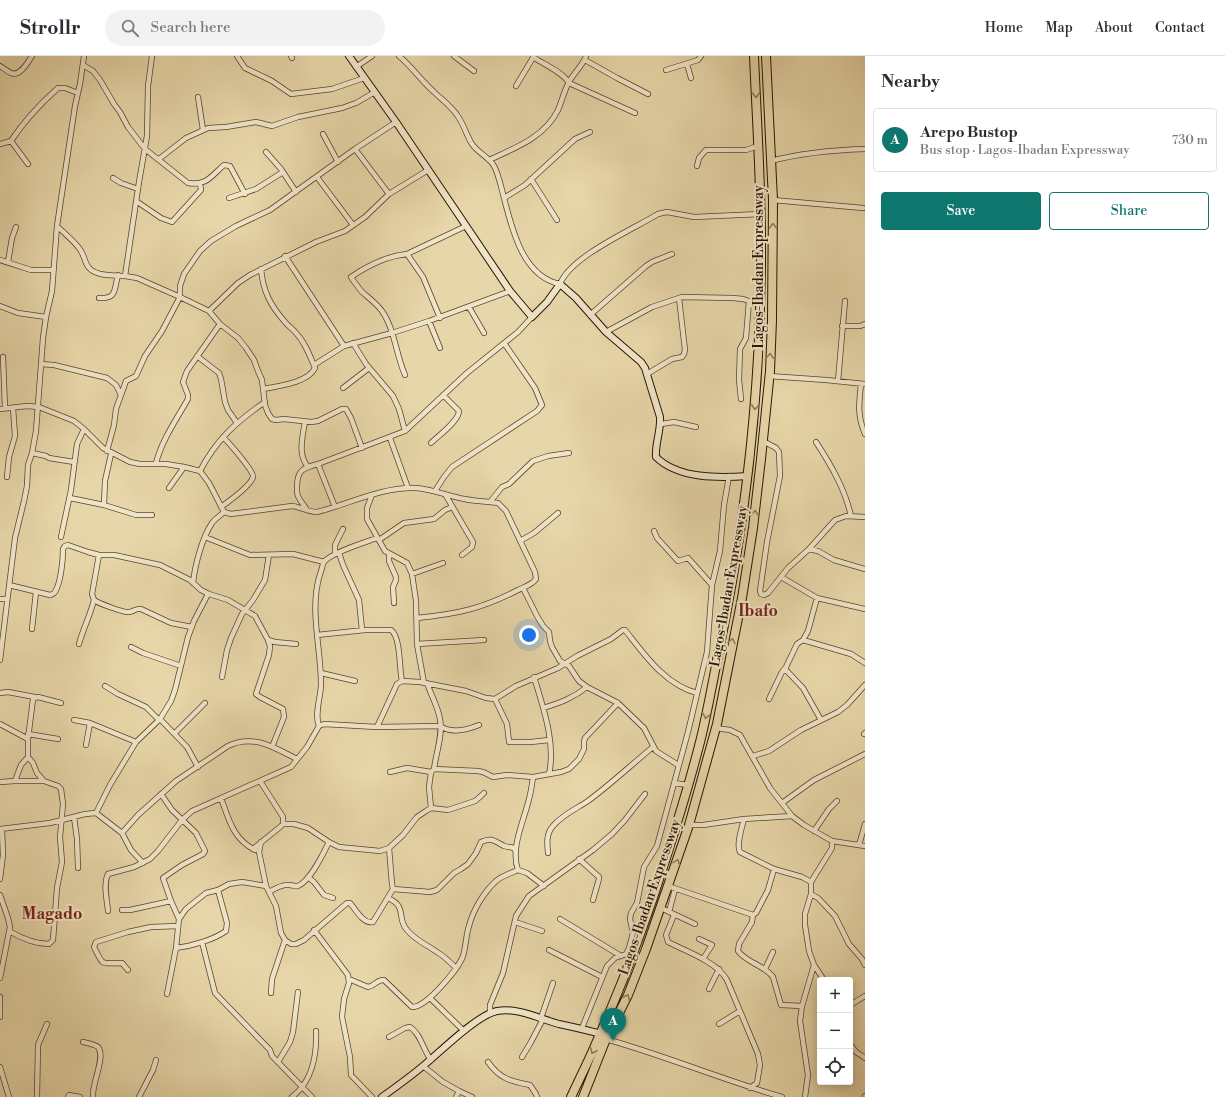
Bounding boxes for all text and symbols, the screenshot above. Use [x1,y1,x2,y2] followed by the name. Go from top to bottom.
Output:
[105,10,385,46] search box
[20,16,81,40] text: Strollr
[119,17,141,39] icon: search
[151,18,231,37] text: Search here
[985,19,1023,37] text: Home
[1045,19,1073,37] text: Map
[1095,19,1133,37] text: About
[1155,19,1205,37] text: Contact
[881,71,940,93] text: Nearby
[751,92,760,98] one-way arrow
[920,123,1018,142] text: Arepo Bustop
[890,132,900,148] text: A
[1172,132,1208,148] text: 730 m
[920,142,1129,158] text: Bus stop · Lagos-Ibadan Expressway
[750,185,768,349] street label: Lagos-Ibadan Expressway
[881,192,1041,230] button: Save
[1049,192,1209,230] button: Share
[769,223,777,229] one-way arrow
[766,353,775,359] one-way arrow
[750,404,759,410] one-way arrow
[706,504,752,668] street label: Lagos-Ibadan Expressway
[750,510,759,516] one-way arrow
[738,601,778,621] district label: Ibafo
[519,625,539,645] your location
[728,638,736,644] one-way arrow
[702,713,710,719] one-way arrow
[615,817,685,978] street label: Lagos-Ibadan Expressway
[672,859,680,866] one-way arrow
[22,904,82,924] district label: Magado
[817,977,853,1085] map controls
[817,977,853,1013] button: +
[622,994,630,1002] one-way arrow
[600,1008,626,1041] pin: A
[817,1013,853,1049] button: −
[590,1046,598,1054] one-way arrow
[817,1049,853,1085] button: locate

